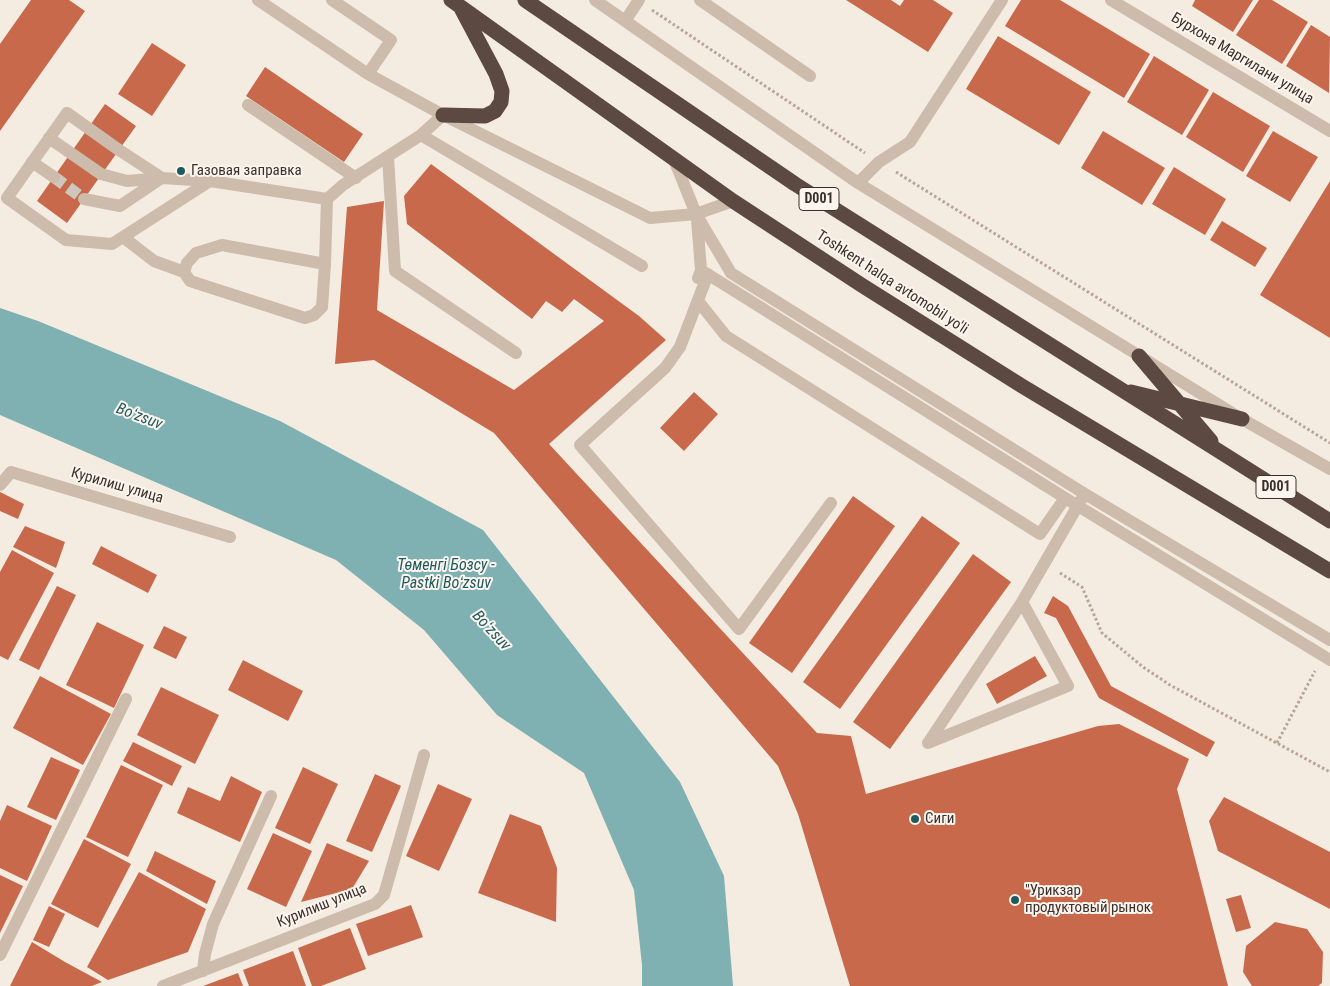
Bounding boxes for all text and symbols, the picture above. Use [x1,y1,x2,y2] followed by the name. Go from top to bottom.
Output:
[1168,9,1316,109] street label: Бурхона Маргилани улица
[191,162,302,180] place label: Газовая заправка
[175,165,187,177] marker: Газовая заправка
[799,188,839,210] road number: D001
[813,227,971,339] street label: Toshkent halqa avtomobil yo'li
[113,399,165,435] water label: Boʻzsuv
[69,464,165,508] street label: Курилиш улица
[1256,476,1296,498] road number: D001
[397,556,495,594] water label: Төменгі Бозсу - Pastki Boʻzsuv
[468,607,514,655] water label: Boʻzsuv
[925,810,954,828] place label: Сиги
[909,813,921,825] marker: Сиги
[275,880,369,932] street label: Курилиш улица
[1025,882,1151,917] place label: "Урикзар продуктовый рынок
[1009,894,1021,906] marker: "Урикзар продуктовый рынок

